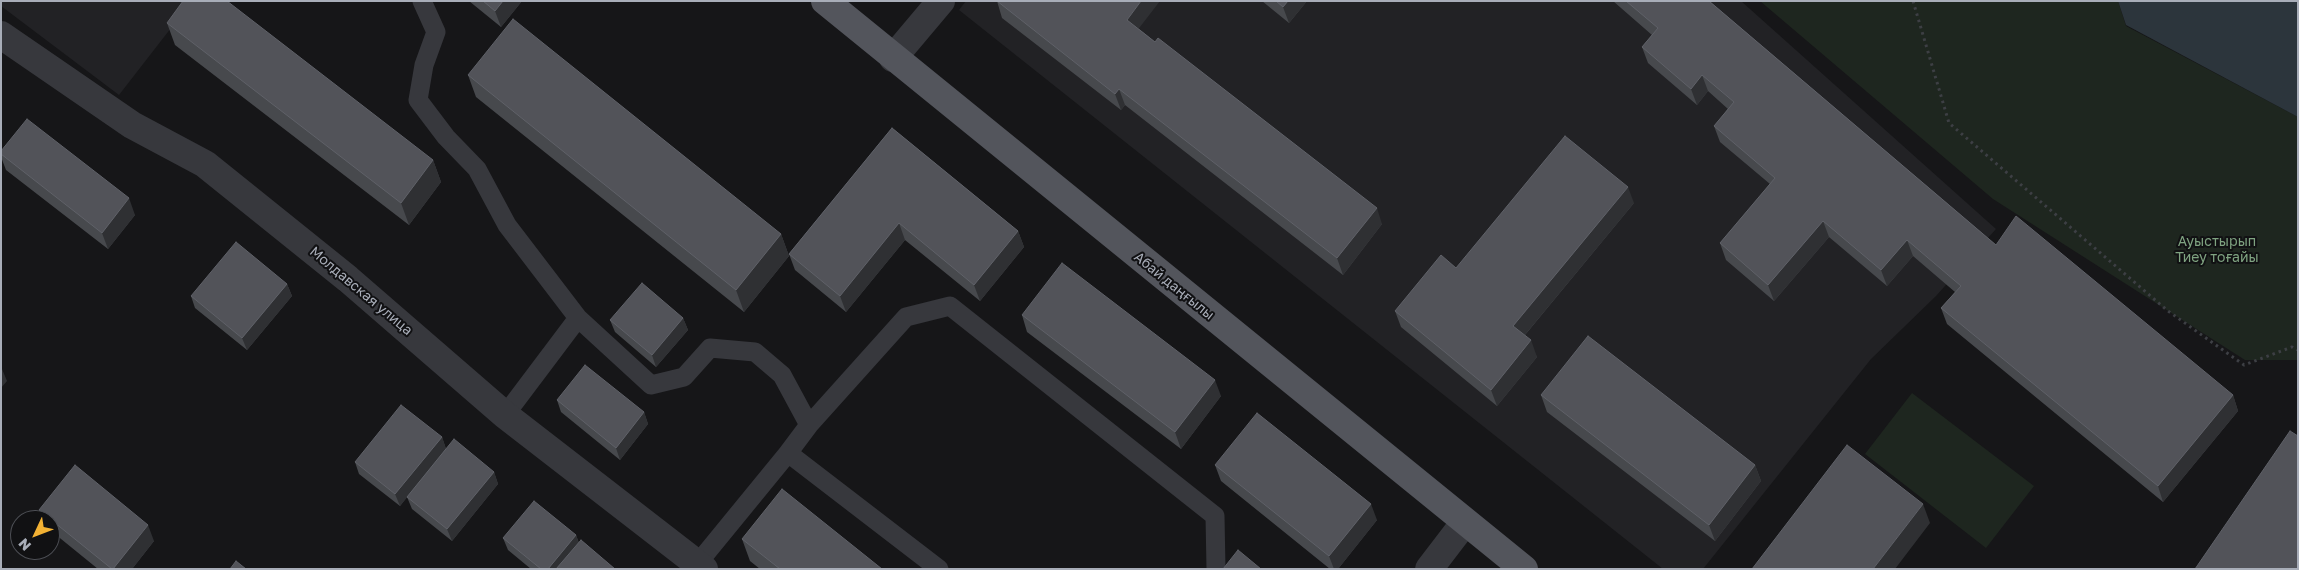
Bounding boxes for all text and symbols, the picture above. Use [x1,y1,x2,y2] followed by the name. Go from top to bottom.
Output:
[2175,234,2259,266] park label: Ауыстырып Тиеу тоғайы
[306,243,416,339] street label: Молдавская улица
[1130,249,1218,323] street label: Абай даңғылы
[10,510,60,560] north arrow
[15,535,34,555] text: N

